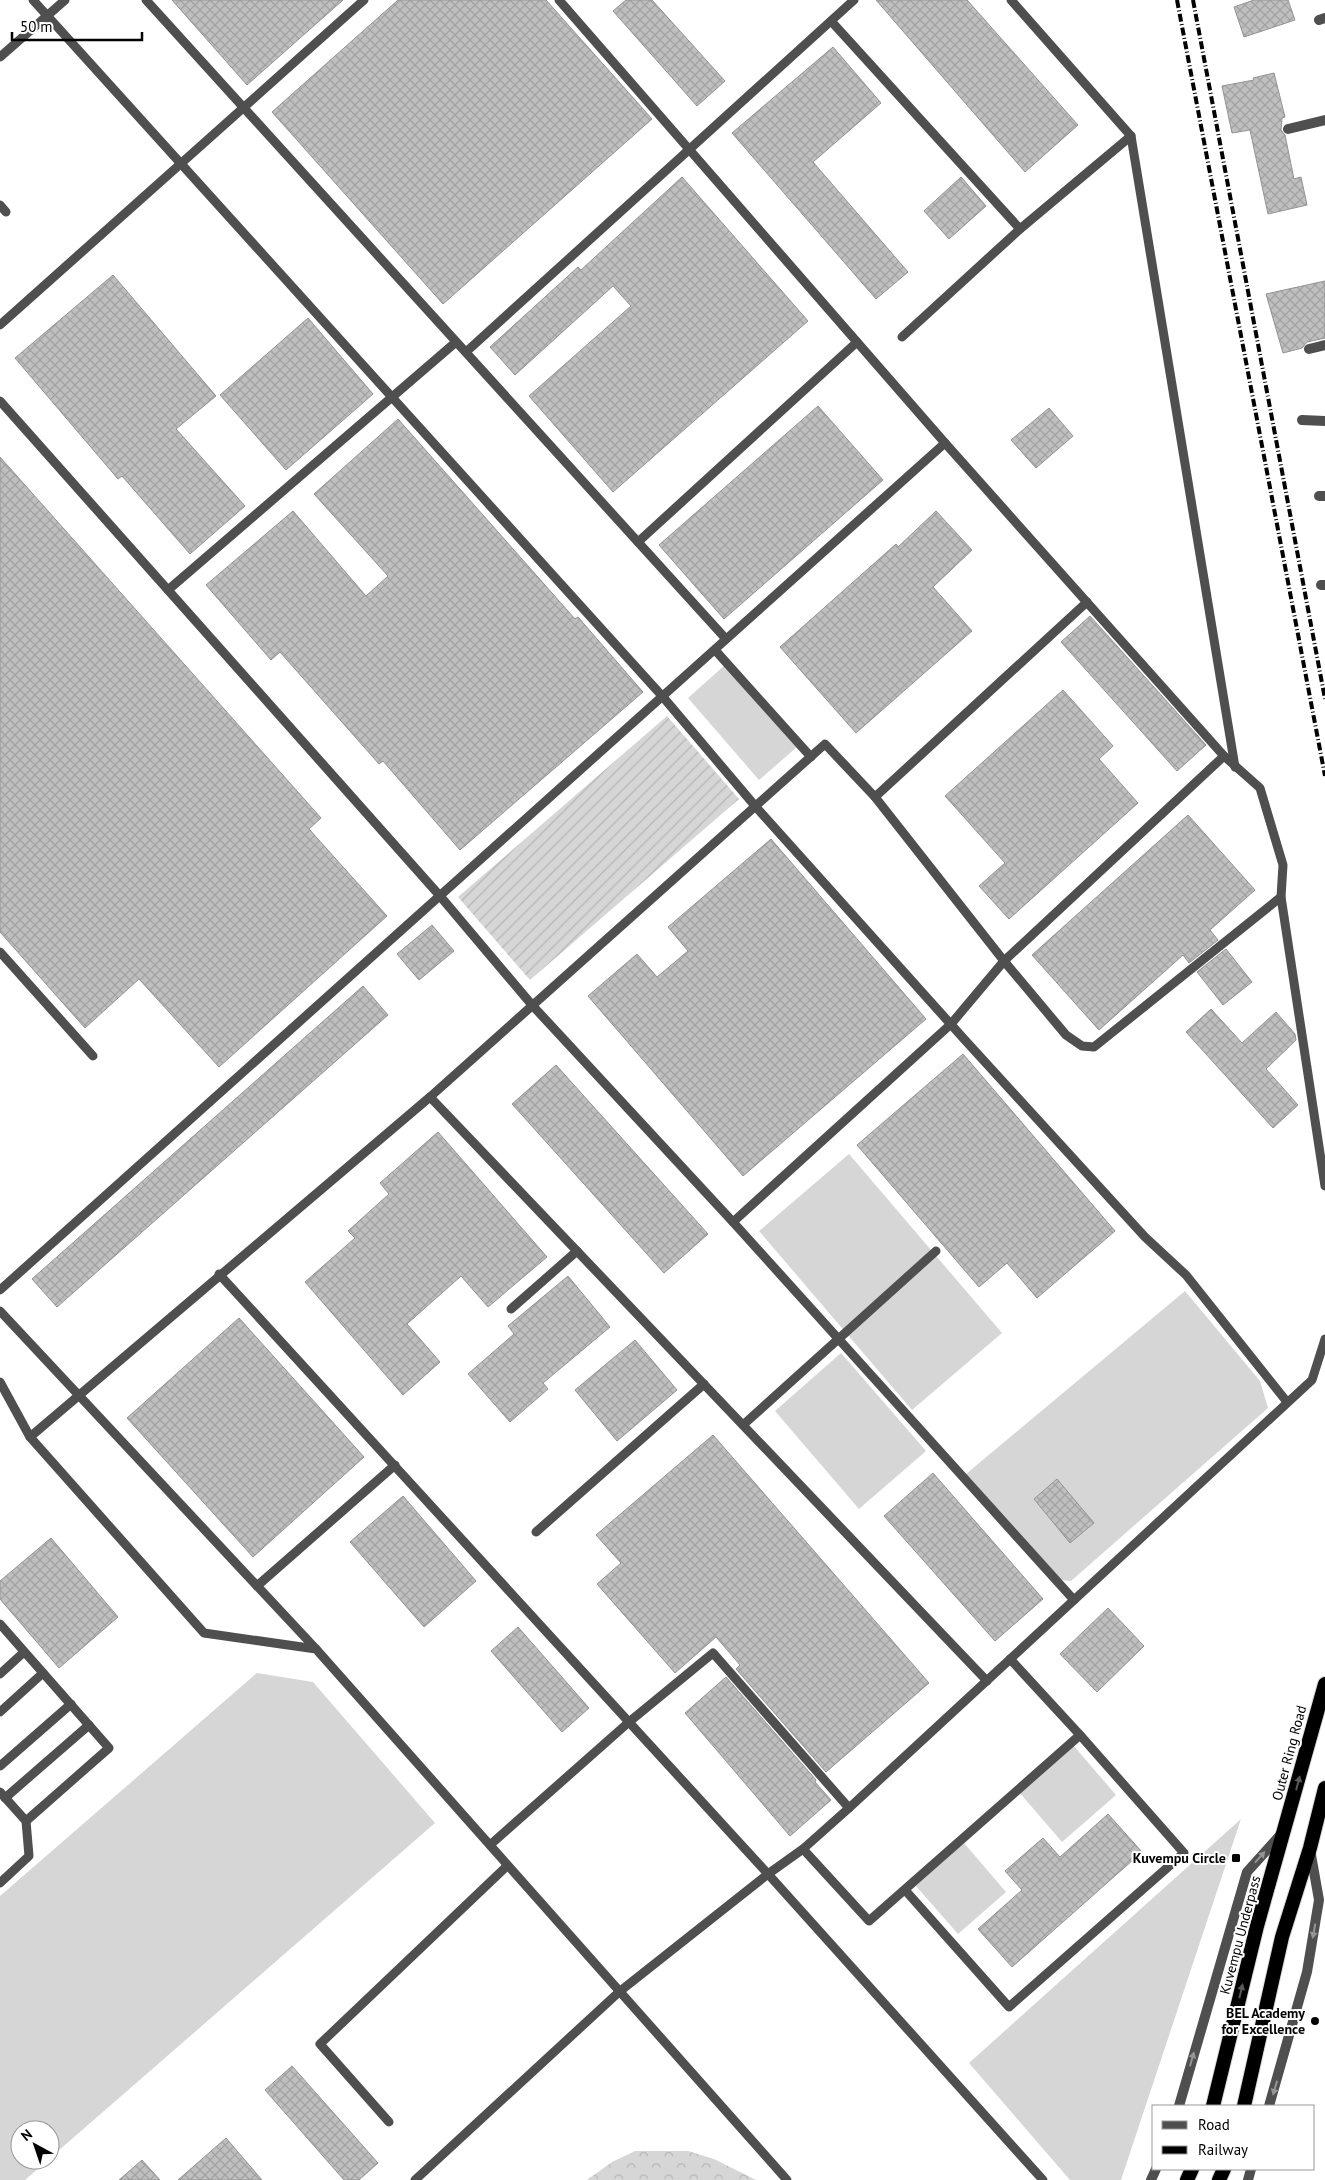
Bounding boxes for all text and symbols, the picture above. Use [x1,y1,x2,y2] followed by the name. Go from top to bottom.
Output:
[12,10,142,42] scale bar
[20,17,53,36] text: 50 m
[1268,1703,1310,1803] street label: Outer Ring Road
[1294,1775,1302,1790] one-way arrow
[1133,1849,1226,1867] place label: Kuvempu Circle
[1230,1852,1242,1864] marker: Kuvempu Circle
[1254,1852,1266,1864] one-way arrow
[1216,1874,1265,1996] street label: Kuvempu Underpass
[1310,1923,1318,1939] one-way arrow
[1237,1983,1245,1998] one-way arrow
[1221,2004,1305,2038] place label: BEL Academy for Excellence
[1309,2015,1321,2027] marker: BEL Academy for Excellence
[1189,2052,1197,2067] one-way arrow
[1270,2081,1278,2096] one-way arrow
[1152,2105,1315,2170] legend
[1198,2115,1230,2134] text: Road
[10,2120,60,2170] north arrow
[17,2125,36,2145] text: N
[1198,2140,1248,2159] text: Railway

